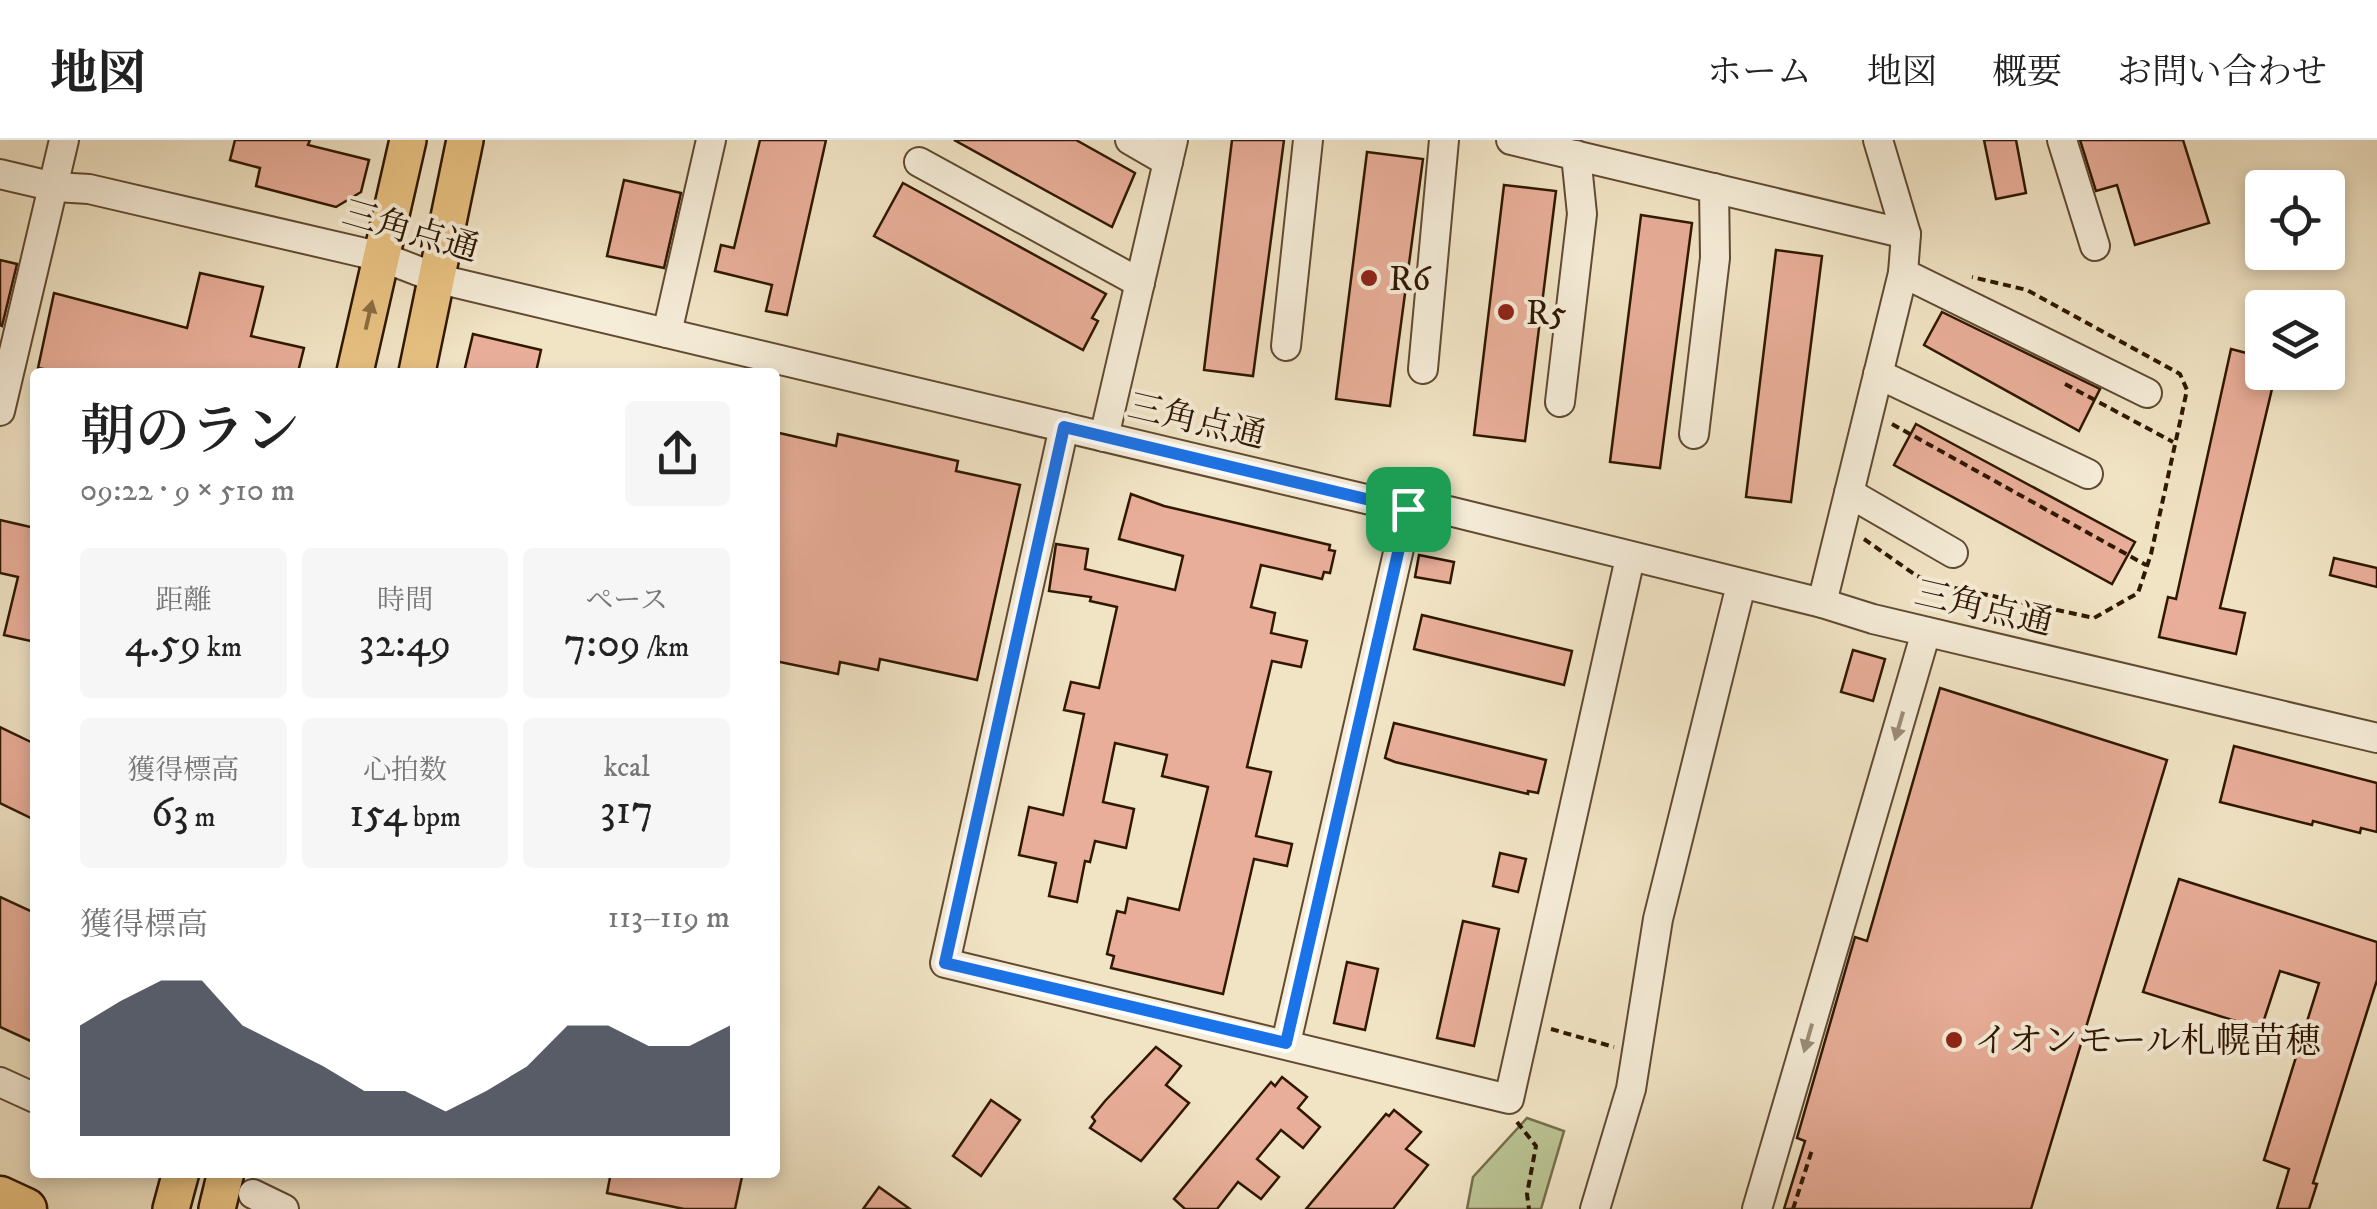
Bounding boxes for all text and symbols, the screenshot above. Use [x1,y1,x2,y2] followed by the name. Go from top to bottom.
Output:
[50,45,146,105] text: 地図
[1707,51,1812,95] text: ホーム
[1867,51,1937,95] text: 地図
[1992,51,2062,95] text: 概要
[2117,51,2327,95] text: お問い合わせ
[2245,170,2345,390] map controls
[2245,170,2345,270] button: locate
[337,191,484,272] street label: 三角点通
[1389,258,1432,302] place label: R6
[1358,267,1380,289] marker: R6
[2245,290,2345,390] button: layers
[1526,292,1567,336] place label: R5
[362,299,377,330] one-way arrow
[1495,301,1517,323] marker: R5
[1123,385,1270,459] street label: 三角点通
[80,399,300,468] text: 朝のラン
[625,401,730,506] button: share
[1366,467,1451,552] pin
[80,471,295,511] text: 09:22 · 9 × 510 m
[1381,482,1436,537] icon: arrive
[1910,572,2057,646] street label: 三角点通
[155,583,211,618] text: 距離
[377,583,433,618] text: 時間
[585,583,668,618] text: ペース
[125,618,201,670] text: 4.59
[359,618,451,670] text: 32:49
[564,618,641,670] text: 7:09
[201,630,242,665] text: km
[641,630,689,665] text: /km
[1890,710,1906,741] one-way arrow
[604,750,650,785] text: kcal
[127,753,239,788] text: 獲得標高
[363,753,447,788] text: 心拍数
[600,785,653,837] text: 317
[151,788,189,840] text: 63
[349,788,407,840] text: 154
[189,800,216,835] text: m
[407,800,461,835] text: bpm
[607,898,730,938] text: 113–119 m
[80,906,208,946] text: 獲得標高
[1974,1020,2321,1064] place label: イオンモール札幌苗穂
[1800,1023,1815,1053] one-way arrow
[1943,1029,1965,1051] marker: イオンモール札幌苗穂

